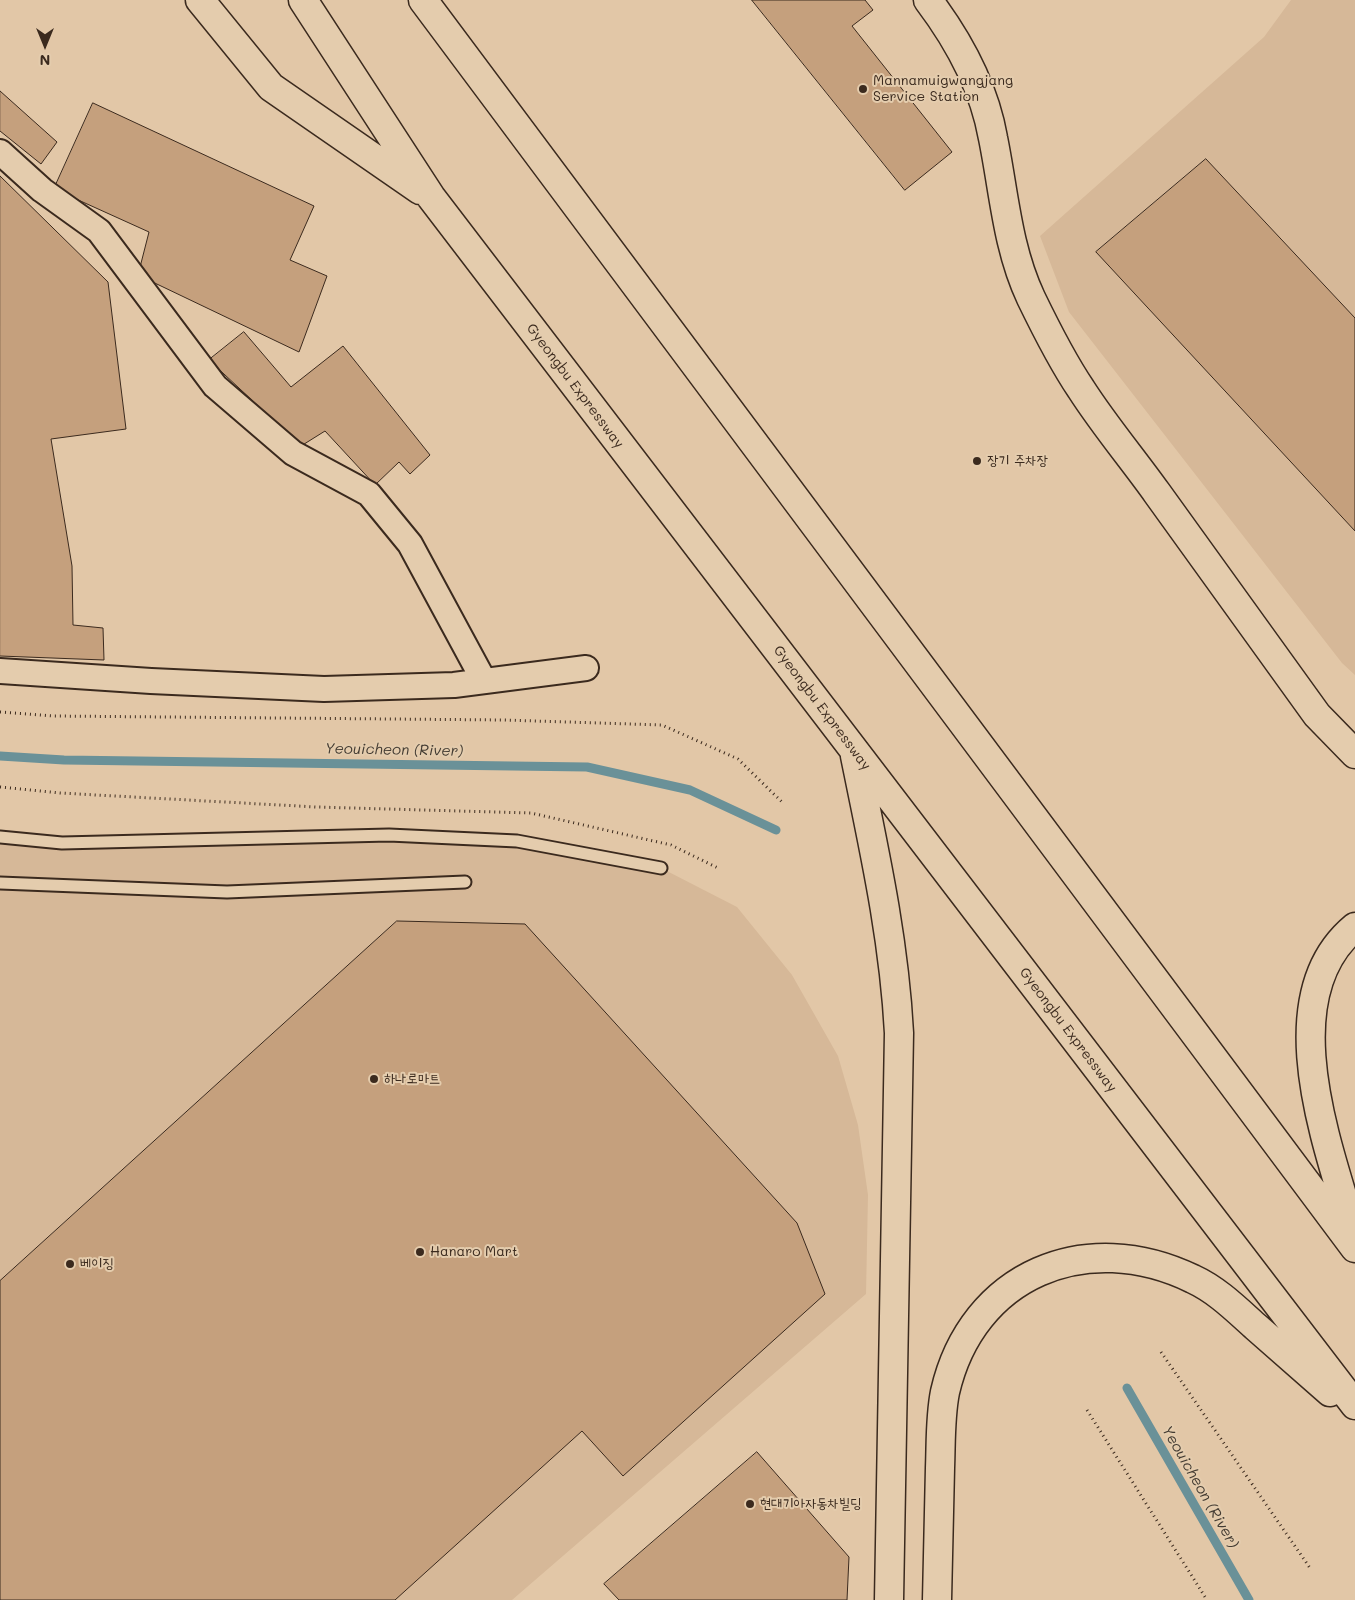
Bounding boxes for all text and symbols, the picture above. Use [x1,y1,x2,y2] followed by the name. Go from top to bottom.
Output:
[20,20,70,70] north arrow
[40,51,50,70] text: N
[873,73,1013,105] place label: Mannamuigwangjang Service Station
[857,83,869,95] marker: Mannamuigwangjang Service Station
[523,320,627,452] street label: Gyeongbu Expressway
[987,453,1048,469] place label: 장기 주차장
[971,455,983,467] marker: 장기 주차장
[770,642,874,774] street label: Gyeongbu Expressway
[325,740,463,760] water label: Yeouicheon (River)
[1016,964,1120,1096] street label: Gyeongbu Expressway
[384,1071,440,1087] place label: 하나로마트
[368,1073,380,1085] marker: 하나로마트
[430,1244,518,1260] place label: Hanaro Mart
[414,1246,426,1258] marker: Hanaro Mart
[80,1256,114,1272] place label: 베이징
[64,1258,76,1270] marker: 베이징
[1158,1423,1242,1551] water label: Yeouicheon (River)
[760,1496,861,1512] place label: 현대기아자동차빌딩
[744,1498,756,1510] marker: 현대기아자동차빌딩

